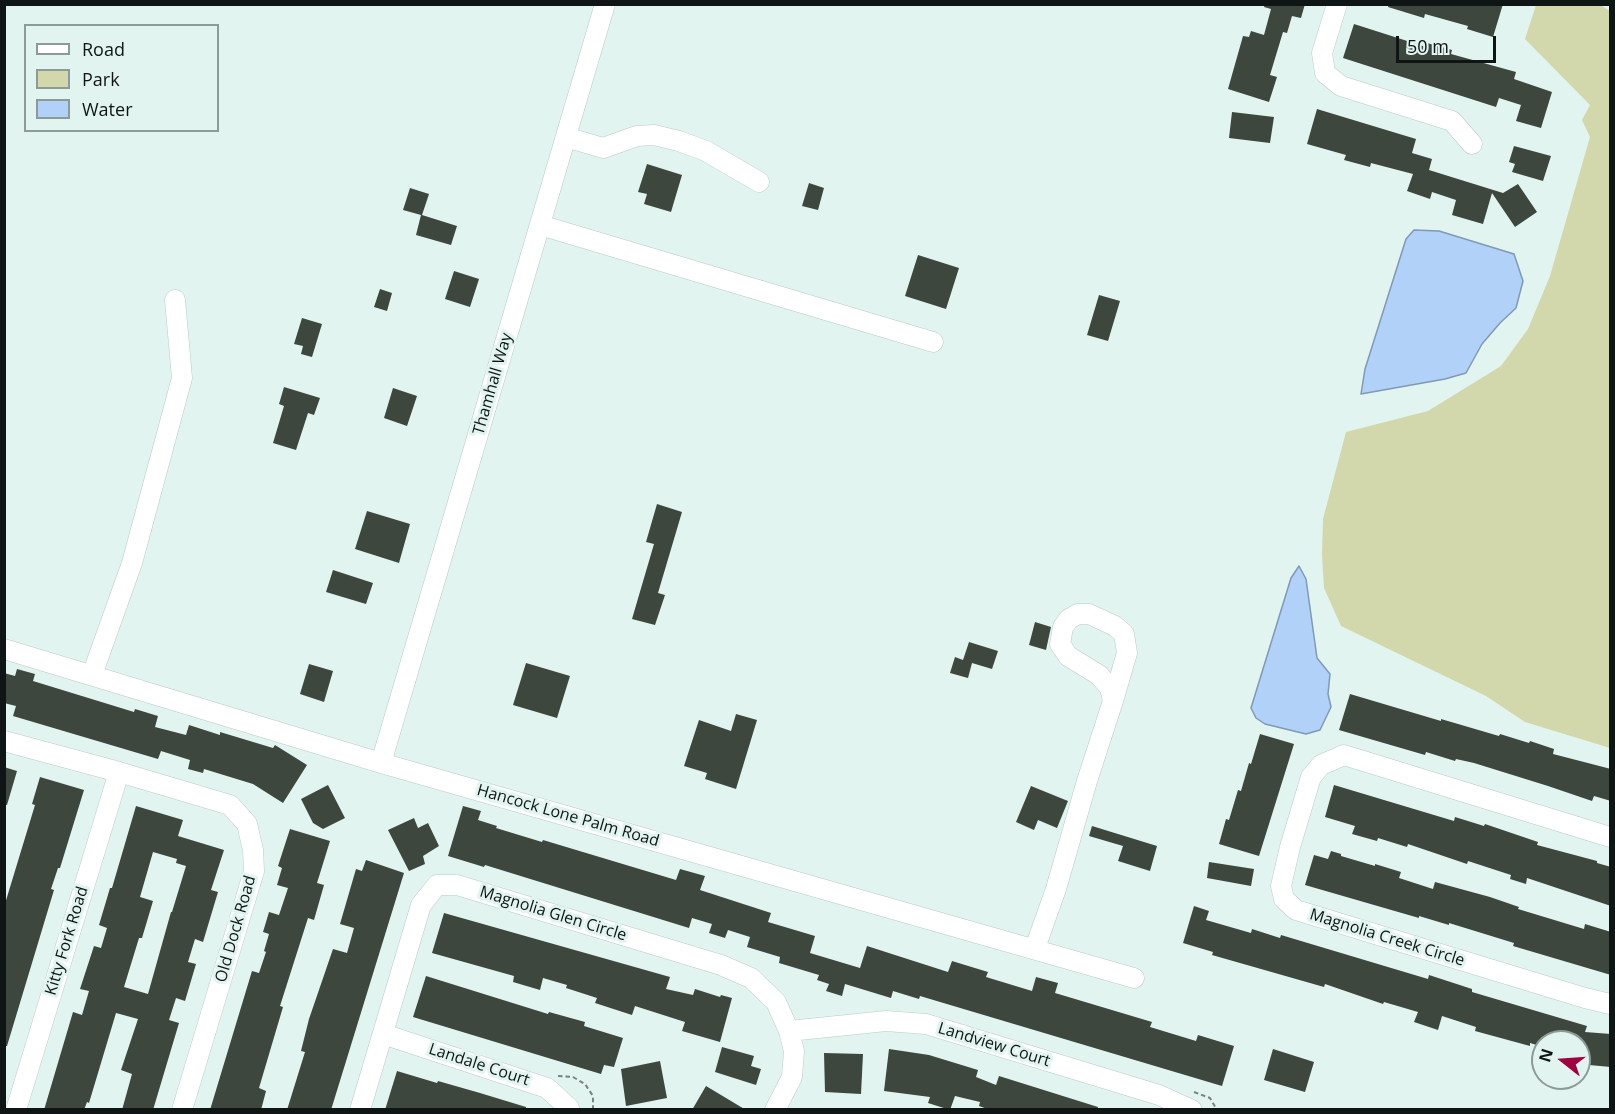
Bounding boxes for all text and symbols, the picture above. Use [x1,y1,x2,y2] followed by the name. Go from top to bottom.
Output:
[24,24,219,132] legend
[1399,24,1500,62] scale bar
[1407,34,1449,58] text: 50 m
[82,37,125,61] text: Road
[82,67,120,91] text: Park
[82,97,133,121] text: Water
[469,331,517,437] street label: Thamhall Way
[475,781,661,851] street label: Hancock Lone Palm Road
[212,873,260,985] street label: Old Dock Road
[477,883,629,945] street label: Magnolia Glen Circle
[41,884,93,998] street label: Kitty Fork Road
[1307,905,1467,971] street label: Magnolia Creek Circle
[936,1019,1052,1071] street label: Landview Court
[1531,1030,1591,1090] north arrow
[426,1040,532,1090] street label: Landale Court
[1533,1046,1558,1065] text: N

